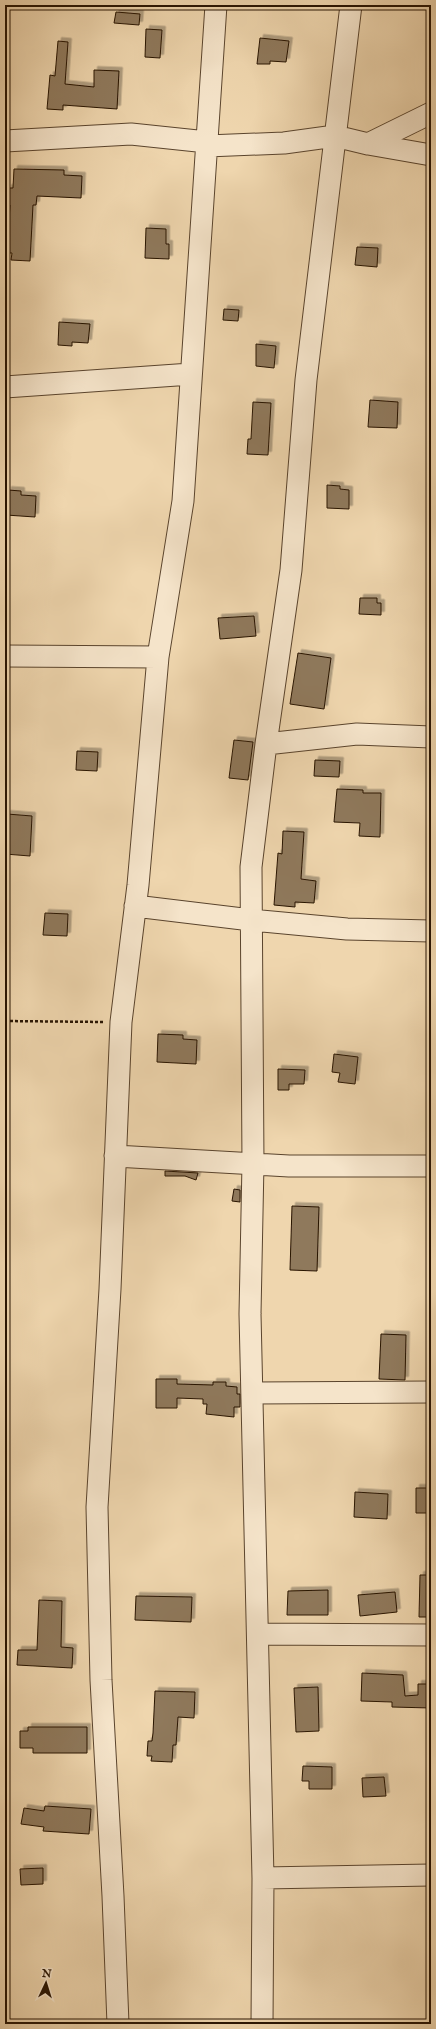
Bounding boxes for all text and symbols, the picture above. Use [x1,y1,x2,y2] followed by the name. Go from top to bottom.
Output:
[26,1963,66,2003] north arrow
[40,1967,52,1981] text: N

